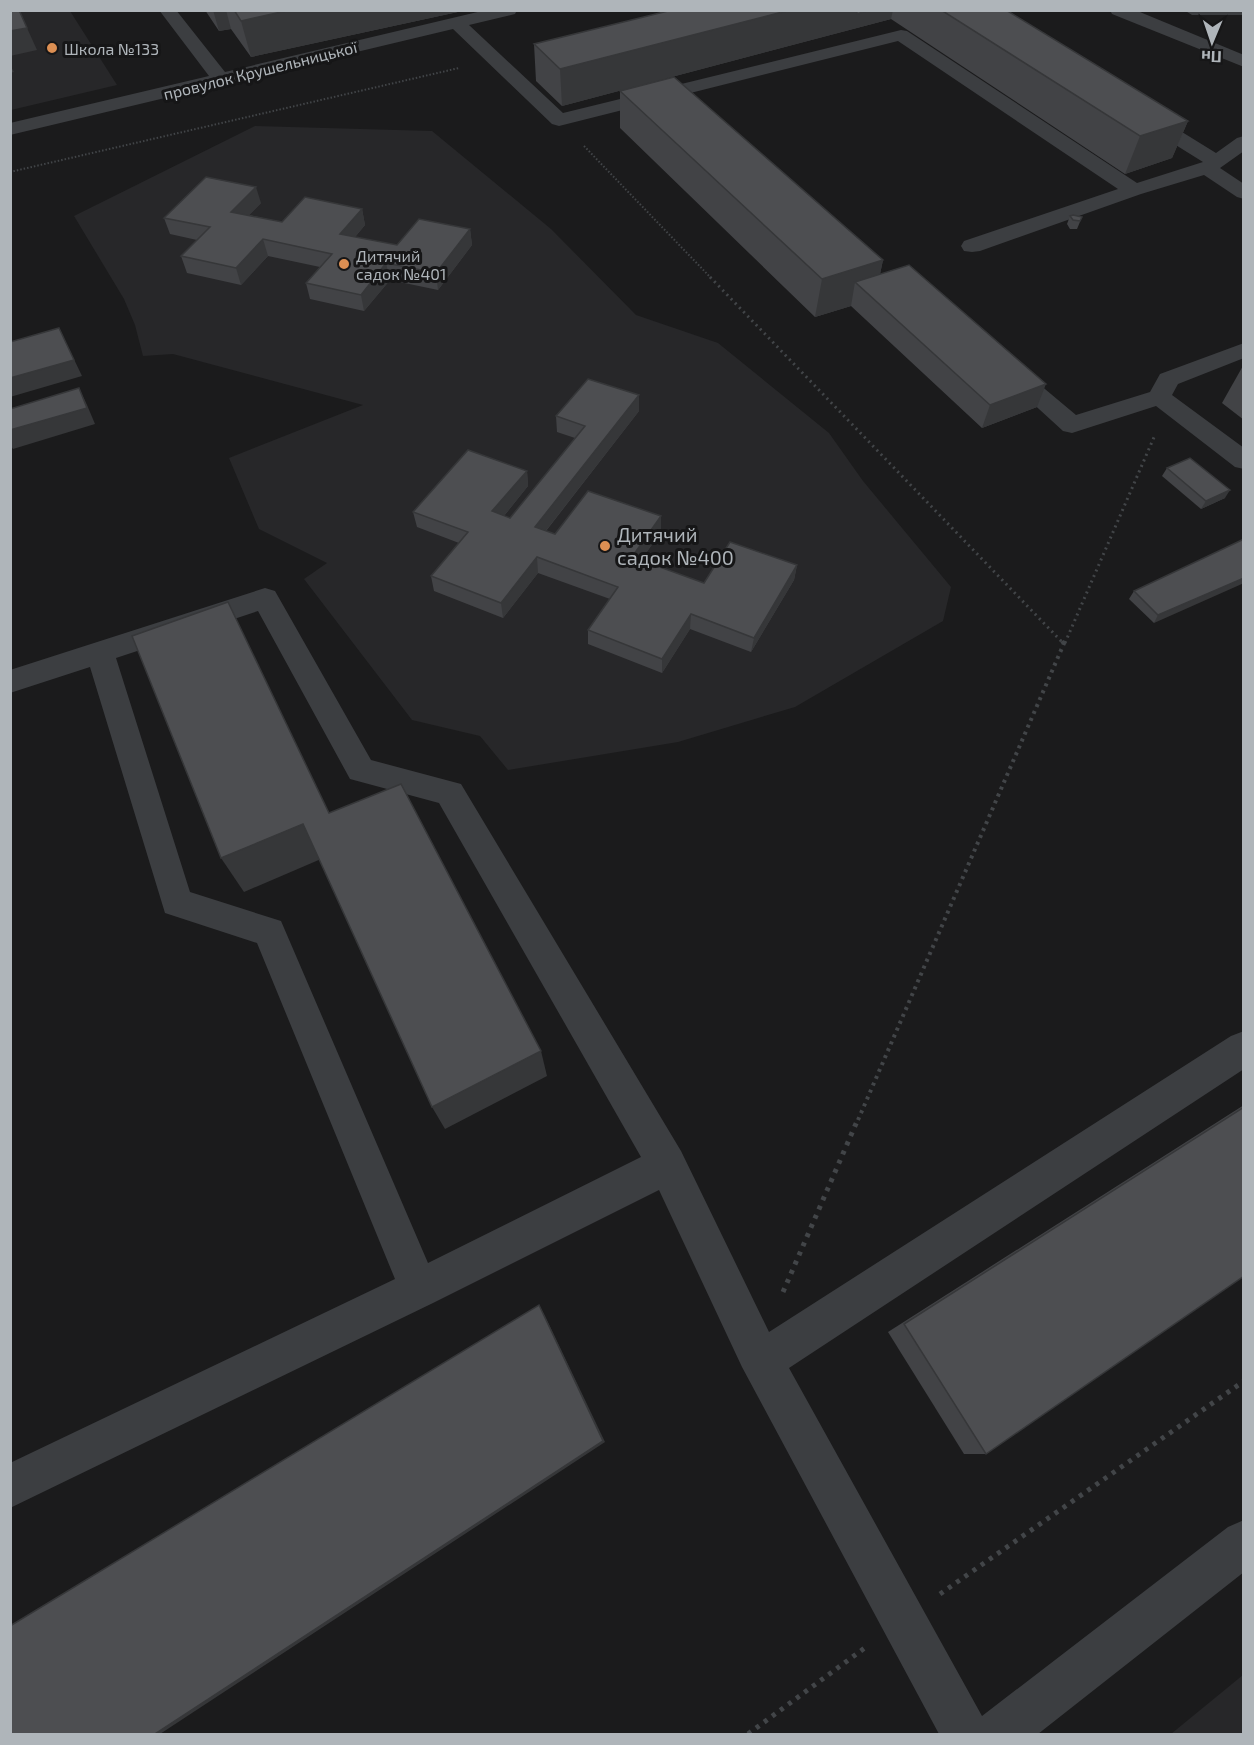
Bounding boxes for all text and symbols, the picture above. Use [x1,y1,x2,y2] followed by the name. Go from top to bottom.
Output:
[1182,12,1242,72] north arrow
[161,36,360,104] street label: провулок Крушельницької
[64,39,159,58] place label: Школа №133
[45,41,59,55] marker: Школа №133
[1201,48,1222,67] text: Пн
[356,246,446,283] place label: Дитячий садок №401
[337,257,351,271] marker: Дитячий садок №401
[617,522,734,569] place label: Дитячий садок №400
[598,539,612,553] marker: Дитячий садок №400

